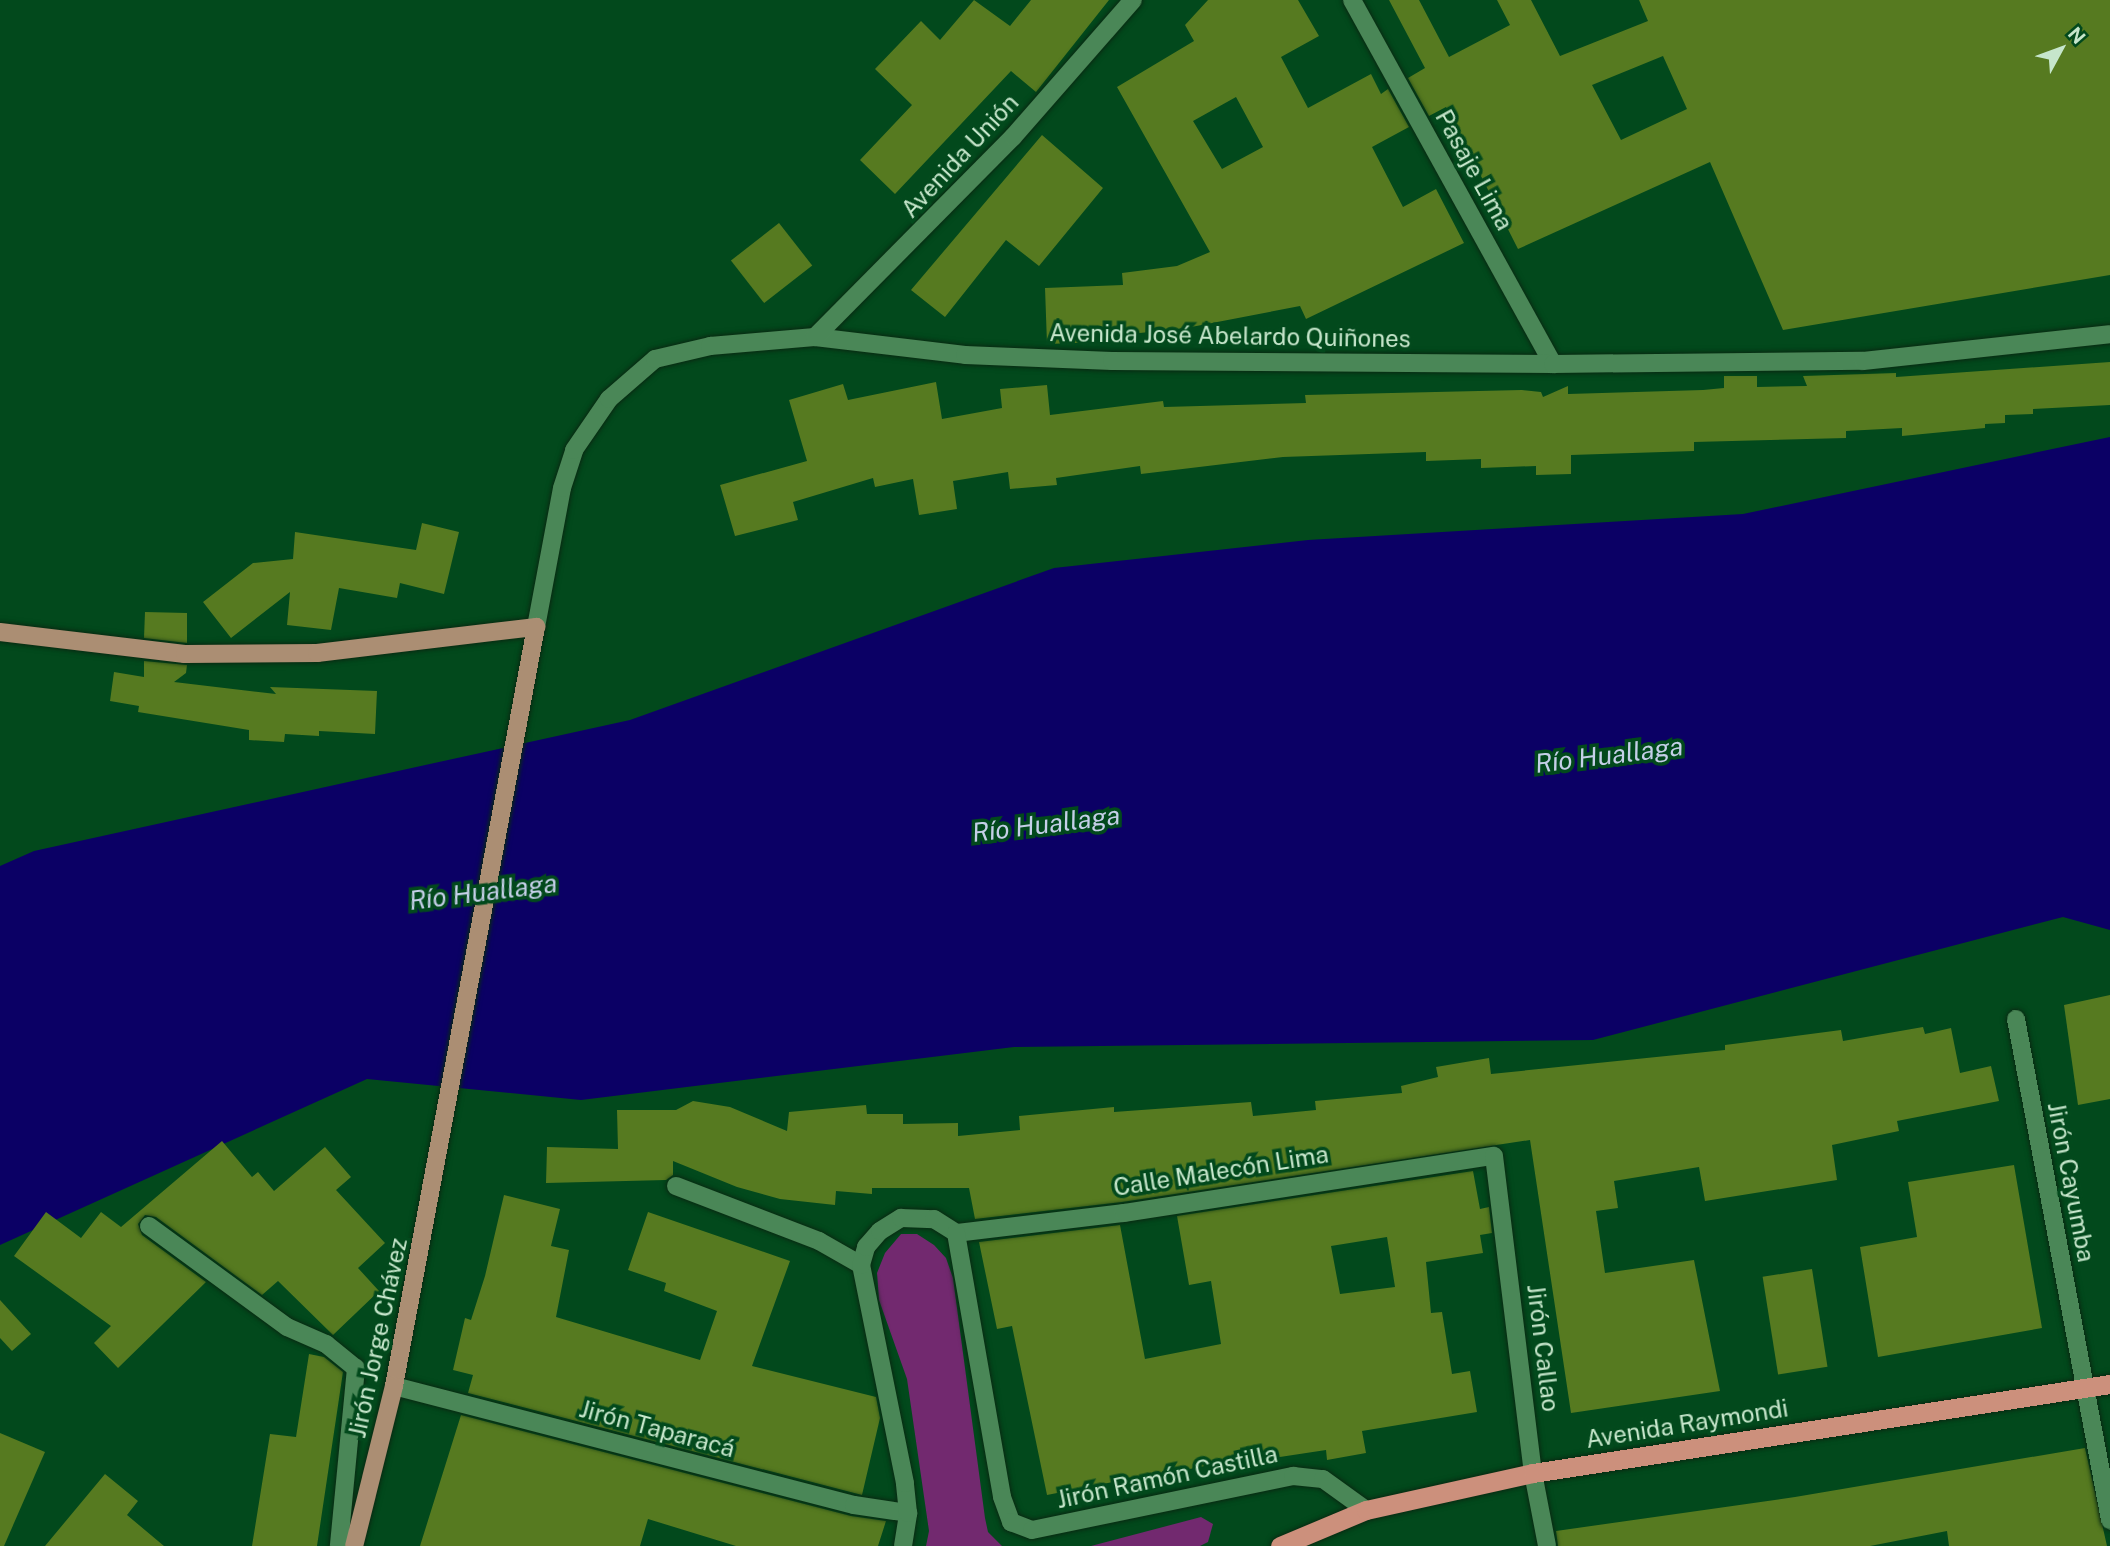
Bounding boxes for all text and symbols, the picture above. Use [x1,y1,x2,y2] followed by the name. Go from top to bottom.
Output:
[2026,14,2096,84] north arrow
[2064,22,2090,48] text: N
[895,88,1025,224] street label: Avenida Unión
[1429,105,1519,235] street label: Pasaje Lima
[1049,318,1411,354] street label: Avenida José Abelardo Quiñones
[1533,730,1685,780] water label: Río Huallaga
[970,799,1122,849] water label: Río Huallaga
[407,867,559,917] water label: Río Huallaga
[2041,1100,2101,1264] street label: Jirón Cayumba
[1111,1140,1331,1202] street label: Calle Malecón Lima
[343,1235,413,1441] street label: Jirón Jorge Chávez
[1521,1283,1565,1413] street label: Jirón Callao
[576,1394,738,1464] street label: Jirón Taparacá
[1584,1394,1790,1454] street label: Avenida Raymondi
[1054,1439,1280,1515] street label: Jirón Ramón Castilla

